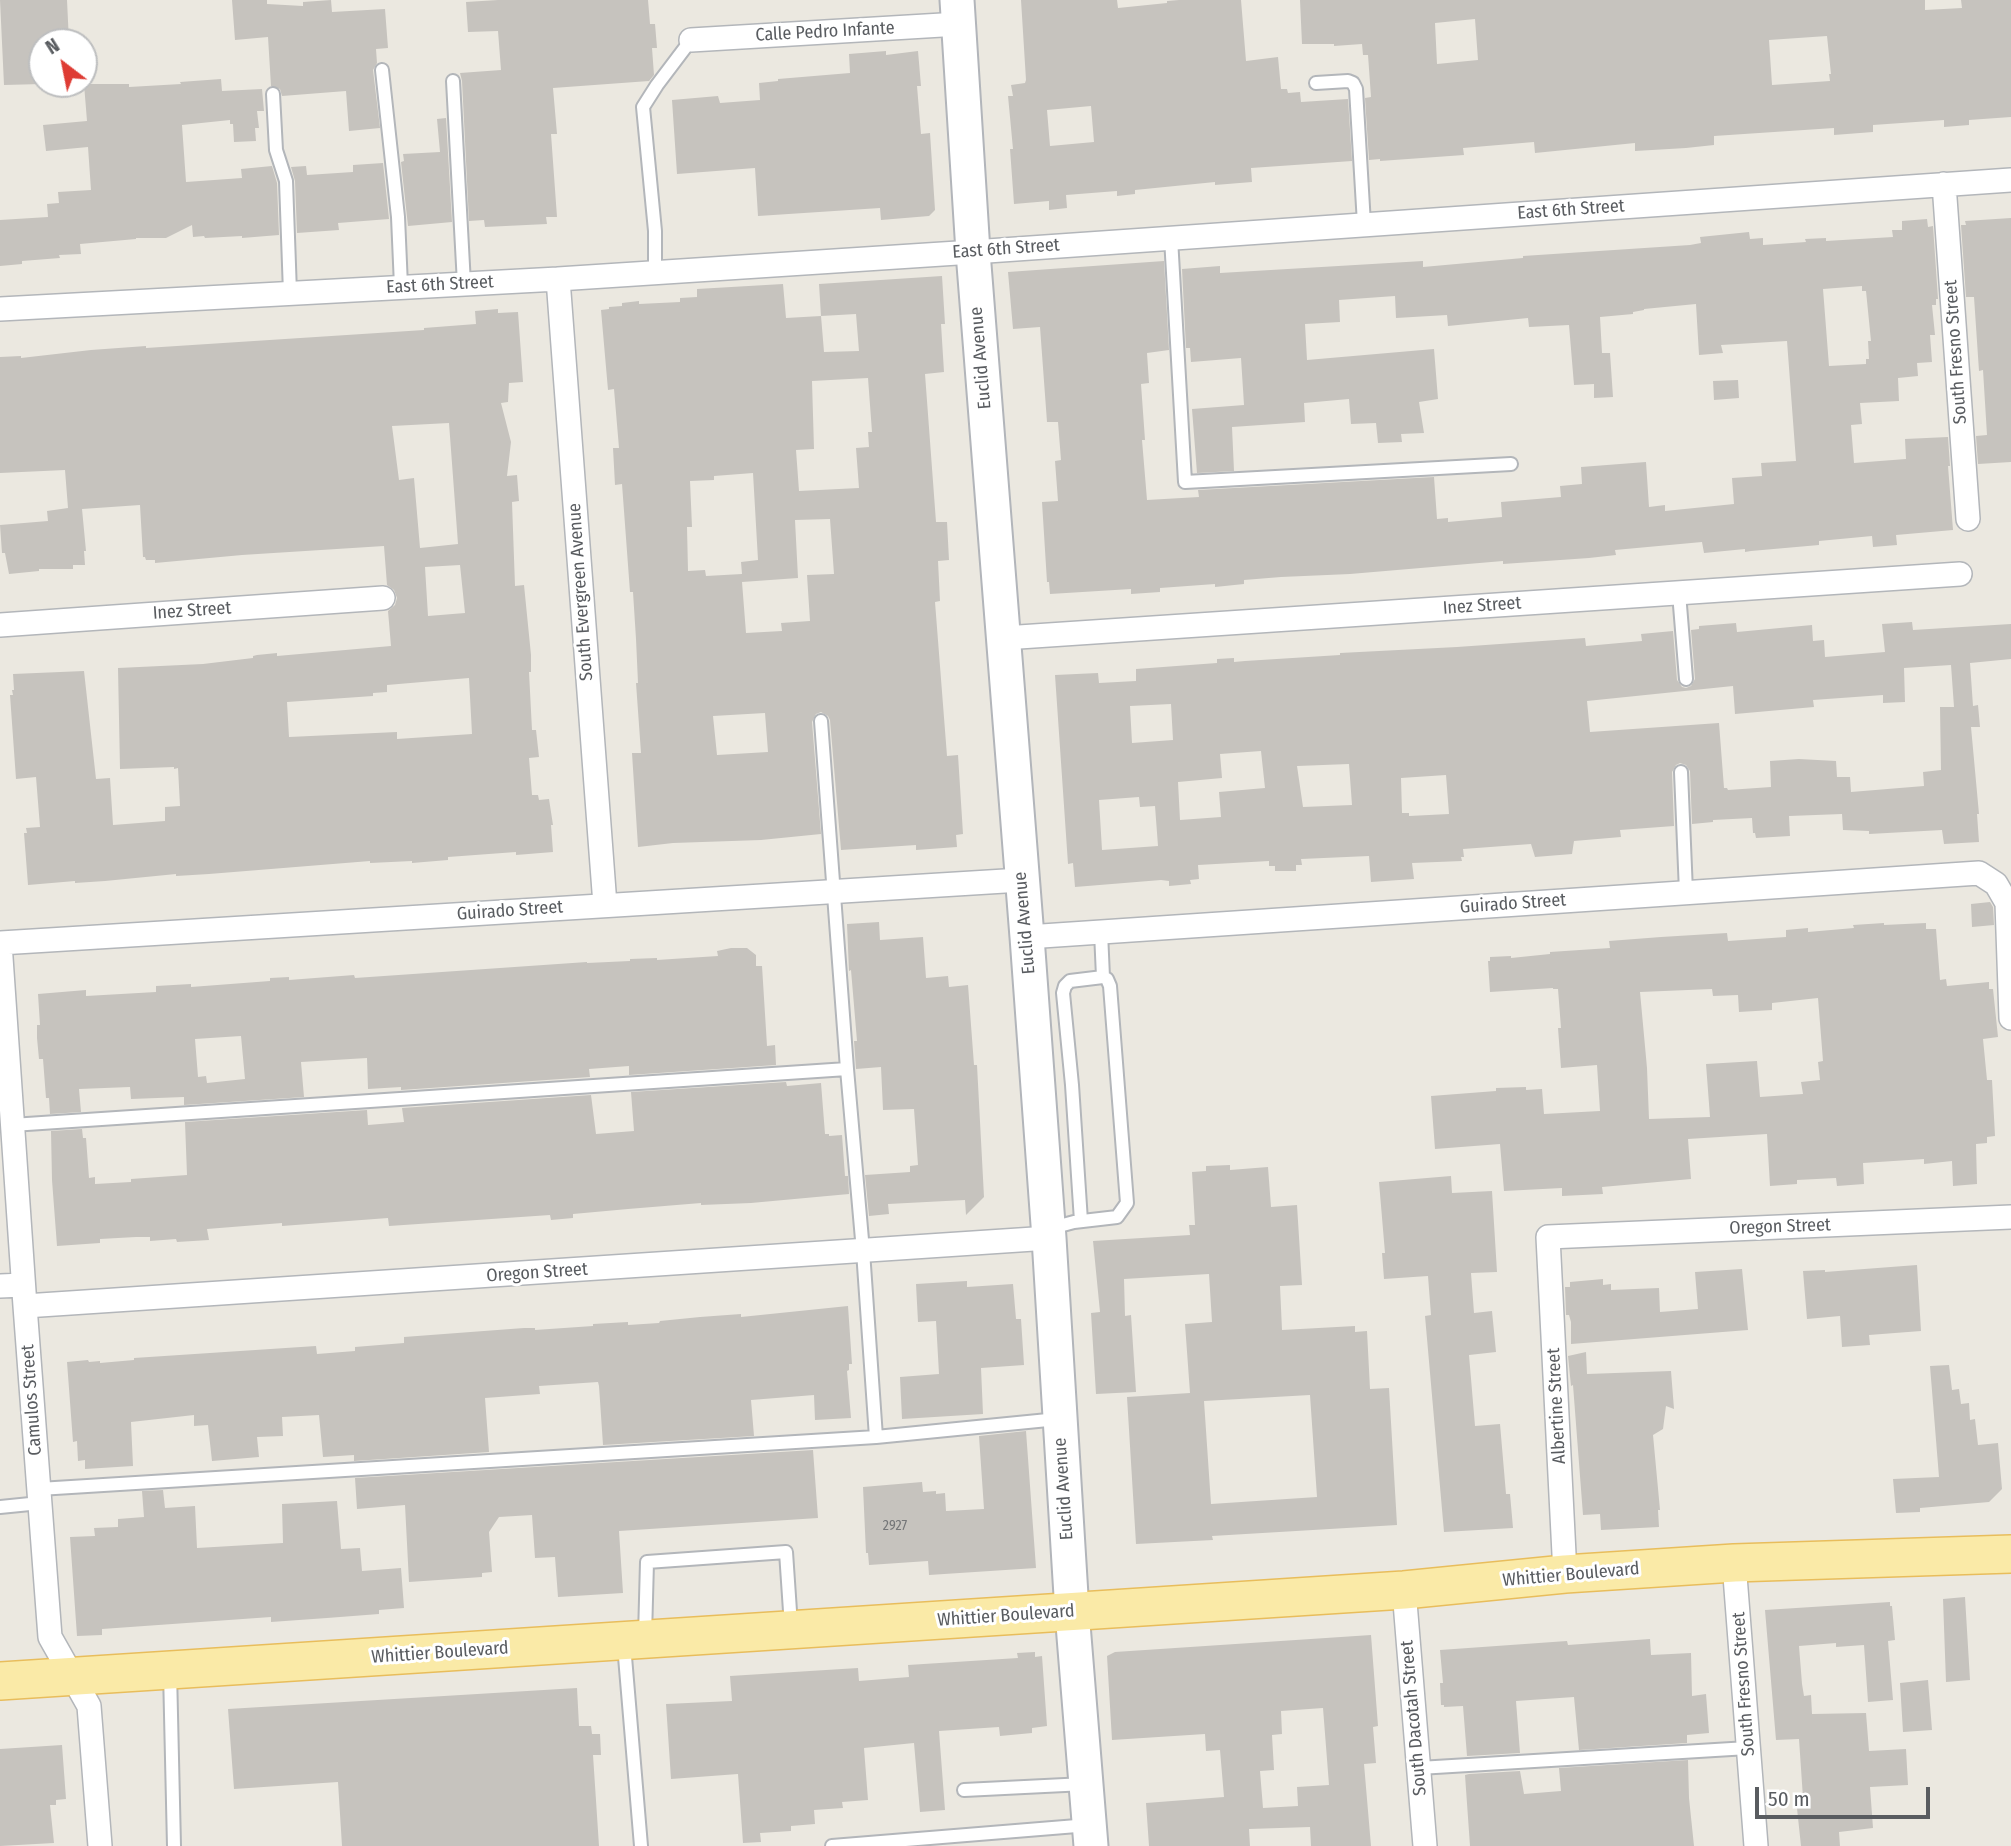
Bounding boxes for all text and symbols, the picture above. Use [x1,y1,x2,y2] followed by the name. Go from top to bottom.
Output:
[755,18,895,46] street label: Calle Pedro Infante
[28,28,98,98] north arrow
[42,34,64,59] text: N
[1517,195,1625,225] street label: East 6th Street
[952,234,1060,264] street label: East 6th Street
[386,271,494,299] street label: East 6th Street
[1940,279,1972,425] street label: South Fresno Street
[966,306,996,410] street label: Euclid Avenue
[564,502,598,682] street label: South Evergreen Avenue
[1442,592,1522,620] street label: Inez Street
[152,597,232,625] street label: Inez Street
[1010,871,1040,975] street label: Euclid Avenue
[1459,890,1567,918] street label: Guirado Street
[456,897,564,925] street label: Guirado Street
[1729,1214,1831,1240] street label: Oregon Street
[486,1259,588,1287] street label: Oregon Street
[17,1344,47,1456] street label: Camulos Street
[1543,1347,1571,1465] street label: Albertine Street
[1050,1437,1078,1541] street label: Euclid Avenue
[883,1518,907,1534] house number: 2927
[1502,1558,1640,1592] street label: Whittier Boulevard
[937,1600,1075,1632] street label: Whittier Boulevard
[1728,1611,1760,1757] street label: South Fresno Street
[371,1637,509,1669] street label: Whittier Boulevard
[1396,1639,1432,1797] street label: South Dacotah Street
[1759,1772,1934,1816] scale bar
[1768,1786,1810,1812] text: 50 m

